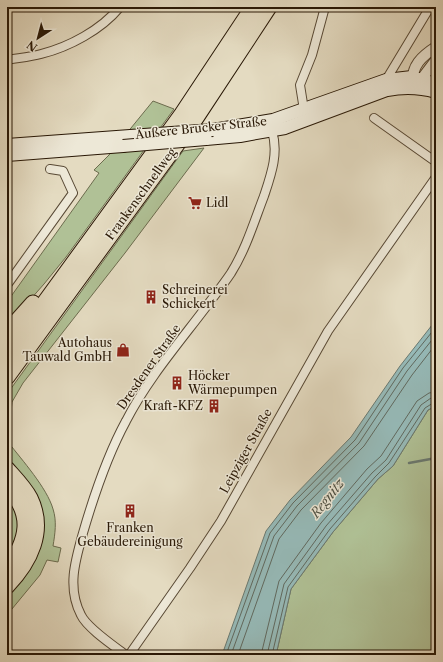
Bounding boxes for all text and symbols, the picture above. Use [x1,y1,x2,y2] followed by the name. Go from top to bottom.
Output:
[18,18,58,58] north arrow
[24,37,40,55] text: N
[133,112,268,142] street label: Äußere Brucker Straße
[102,144,179,243] street label: Frankenschnellweg
[187,195,203,211] supermarket icon: Lidl
[206,195,229,210] place label: Lidl
[162,282,228,311] place label: Schreinerei Schickert
[143,289,159,305] building icon: Schreinerei Schickert
[114,321,184,412] street label: Dresdener Straße
[22,335,112,364] place label: Autohaus Tauwald GmbH
[115,342,131,358] shop icon: Autohaus Tauwald GmbH
[187,368,278,397] place label: Höcker Wärmepumpen
[169,375,185,391] building icon: Höcker Wärmepumpen
[143,398,203,413] place label: Kraft-KFZ
[206,398,222,414] building icon: Kraft-KFZ
[216,406,275,496] street label: Leipziger Straße
[306,474,348,521] water label: Regnitz
[122,503,138,519] building icon: Franken Gebäudereinigung
[77,520,183,549] place label: Franken Gebäudereinigung

